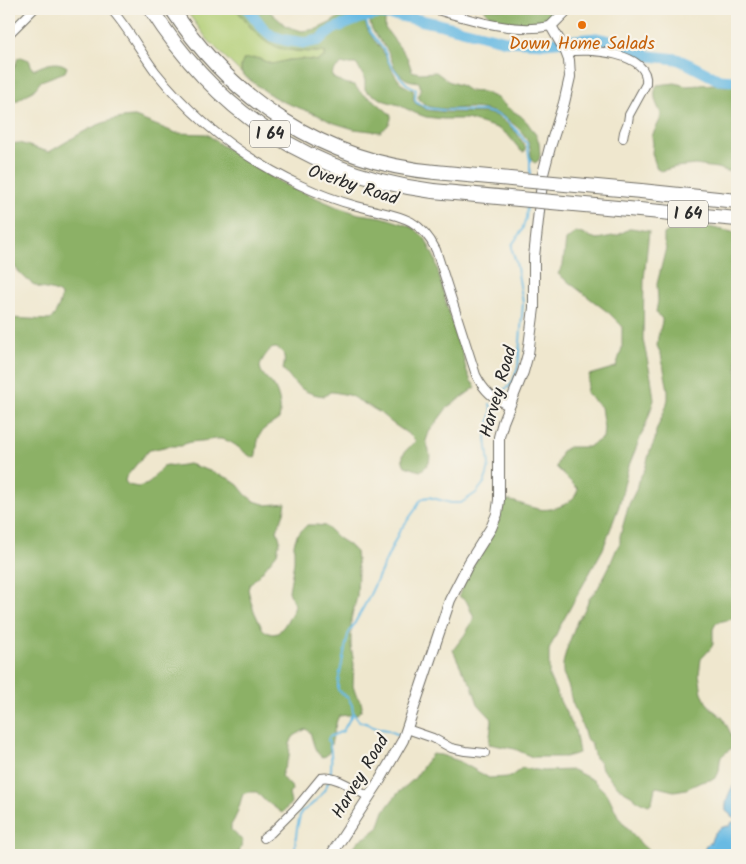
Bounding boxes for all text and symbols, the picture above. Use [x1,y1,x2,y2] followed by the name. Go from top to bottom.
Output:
[576,19,588,31] marker: Down Home Salads
[509,30,655,59] place label: Down Home Salads
[250,120,290,148] road number: I 64
[304,158,403,215] street label: Overby Road
[668,200,708,228] road number: I 64
[472,342,526,441] street label: Harvey Road
[324,728,398,825] street label: Harvey Road

